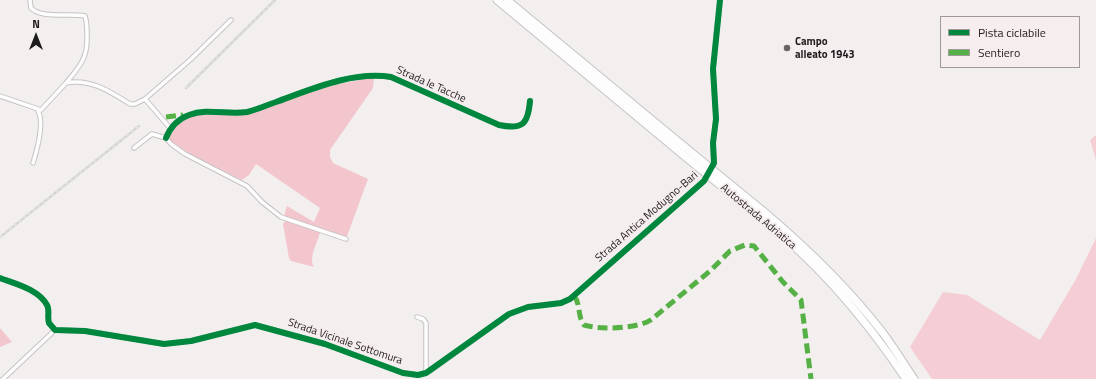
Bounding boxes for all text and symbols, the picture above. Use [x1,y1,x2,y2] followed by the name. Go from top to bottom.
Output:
[16,16,56,56] north arrow
[32,16,40,32] text: N
[940,16,1080,68] legend
[978,23,1046,42] text: Pista ciclabile
[795,35,855,61] place label: Campo alleato 1943
[782,43,792,53] marker: Campo alleato 1943
[978,43,1020,62] text: Sentiero
[394,64,468,106] street label: Strada le Tacche
[593,169,701,265] street label: Strada Antica Modugno-Bari
[717,182,799,252] street label: Autostrada Adriatica
[286,316,404,368] street label: Strada Vicinale Sottomura

